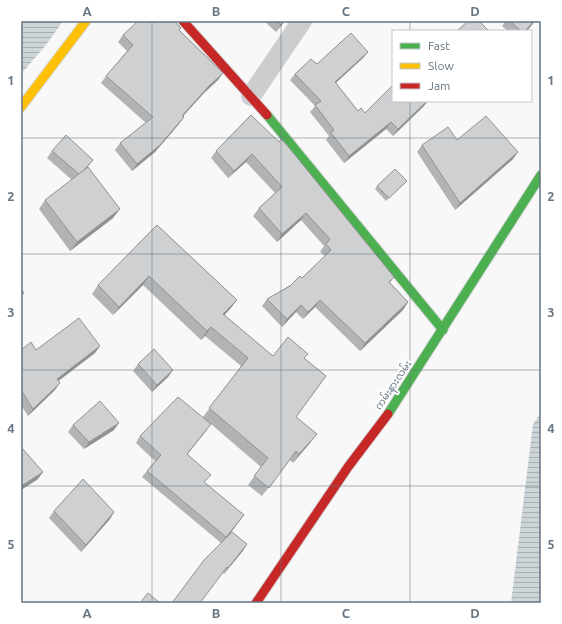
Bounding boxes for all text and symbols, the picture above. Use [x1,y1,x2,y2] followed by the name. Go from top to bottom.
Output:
[82,4,92,18] text: A
[212,4,221,18] text: B
[342,4,351,18] text: C
[470,4,480,18] text: D
[392,30,532,102] legend
[428,39,450,52] text: Fast
[428,59,454,72] text: Slow
[7,73,15,87] text: 1
[547,73,555,87] text: 1
[428,79,450,92] text: Jam
[7,189,15,203] text: 2
[547,189,555,203] text: 2
[7,305,15,319] text: 3
[547,305,555,319] text: 3
[371,357,416,413] street label: ကမ်းနားလမ်း
[7,421,15,435] text: 4
[547,421,555,435] text: 4
[7,537,15,551] text: 5
[547,537,555,551] text: 5
[82,606,92,620] text: A
[212,606,221,620] text: B
[342,606,351,620] text: C
[470,606,480,620] text: D

